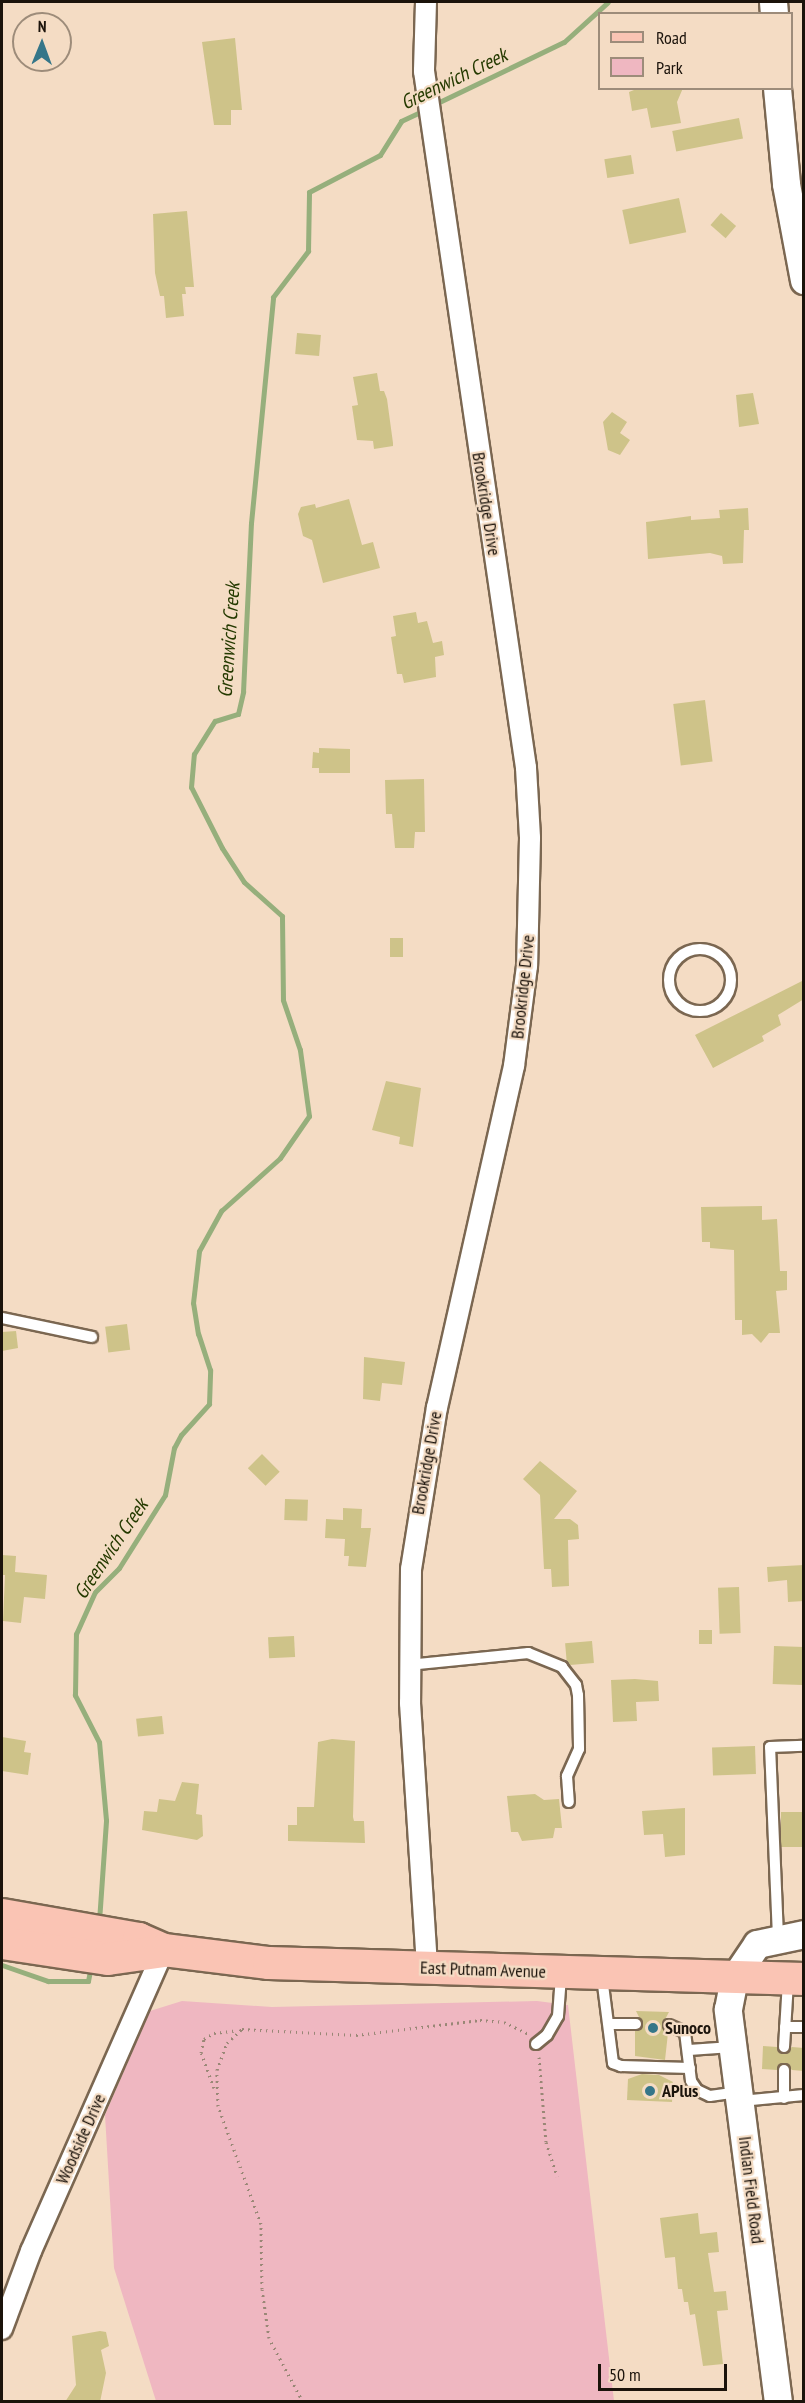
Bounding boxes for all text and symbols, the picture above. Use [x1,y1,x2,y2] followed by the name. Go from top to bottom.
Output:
[12,12,72,72] north arrow
[598,12,793,90] legend
[38,16,47,36] text: N
[656,26,687,49] text: Road
[397,43,511,115] water label: Greenwich Creek
[656,56,683,79] text: Park
[467,451,505,557] street label: Brookridge Drive
[213,582,245,698] water label: Greenwich Creek
[507,934,539,1040] street label: Brookridge Drive
[407,1410,447,1516] street label: Brookridge Drive
[69,1495,153,1603] water label: Greenwich Creek
[419,1957,547,1983] street label: East Putnam Avenue
[665,2017,711,2039] place label: Sunoco
[646,2021,660,2035] marker: Sunoco
[662,2080,698,2102] place label: APlus
[643,2084,657,2098] marker: APlus
[52,2091,110,2187] street label: Woodside Drive
[734,2135,768,2245] street label: Indian Field Road
[601,2352,730,2390] scale bar
[609,2363,641,2386] text: 50 m

